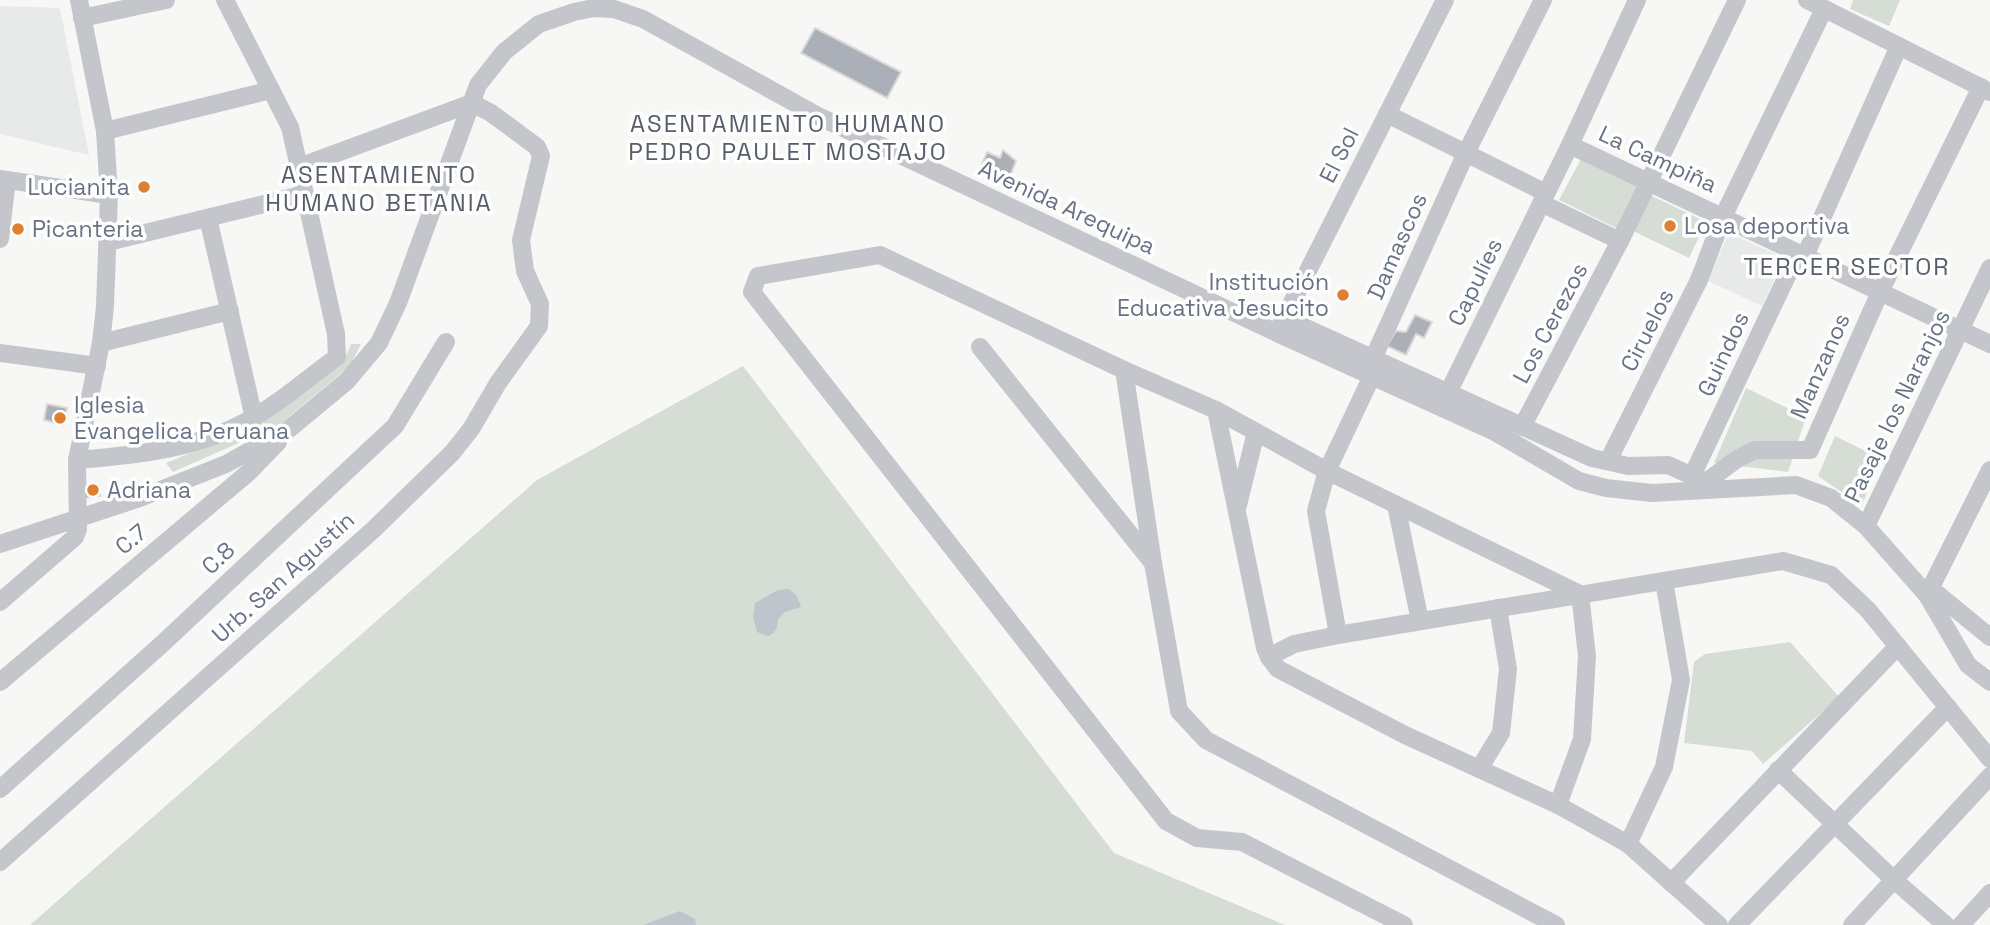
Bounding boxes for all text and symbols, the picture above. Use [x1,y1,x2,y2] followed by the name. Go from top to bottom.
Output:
[628,108,948,167] district label: ASENTAMIENTO HUMANO PEDRO PAULET MOSTAJO
[1594,119,1722,199] street label: La Campiña
[1312,122,1366,188] street label: El Sol
[974,153,1160,261] street label: Avenida Arequipa
[265,159,493,218] district label: ASENTAMIENTO HUMANO BETANIA
[27,172,130,202] place label: Lucianita
[136,179,152,195] marker: Lucianita
[1360,188,1434,304] street label: Damascos
[1684,211,1849,241] place label: Losa deportiva
[32,214,144,244] place label: Picanteria
[1662,218,1678,234] marker: Losa deportiva
[10,221,26,237] marker: Picanteria
[1441,233,1509,331] street label: Capulíes
[1744,251,1950,282] district label: TERCER SECTOR
[1506,257,1594,389] street label: Los Cerezos
[1117,267,1329,323] place label: Institución Educativa Jesucito
[1613,284,1681,376] street label: Ciruelos
[1335,287,1351,303] marker: Institución Educativa Jesucito
[1837,305,1957,507] street label: Pasaje los Naranjos
[1690,307,1756,401] street label: Guindos
[1783,308,1857,424] street label: Manzanos
[74,390,289,446] place label: Iglesia Evangelica Peruana
[52,410,68,426] marker: Iglesia Evangelica Peruana
[107,475,191,505] place label: Adriana
[85,482,101,498] marker: Adriana
[205,505,361,649] street label: Urb. San Agustín
[109,517,153,561] street label: C.7
[195,535,241,581] street label: C.8

